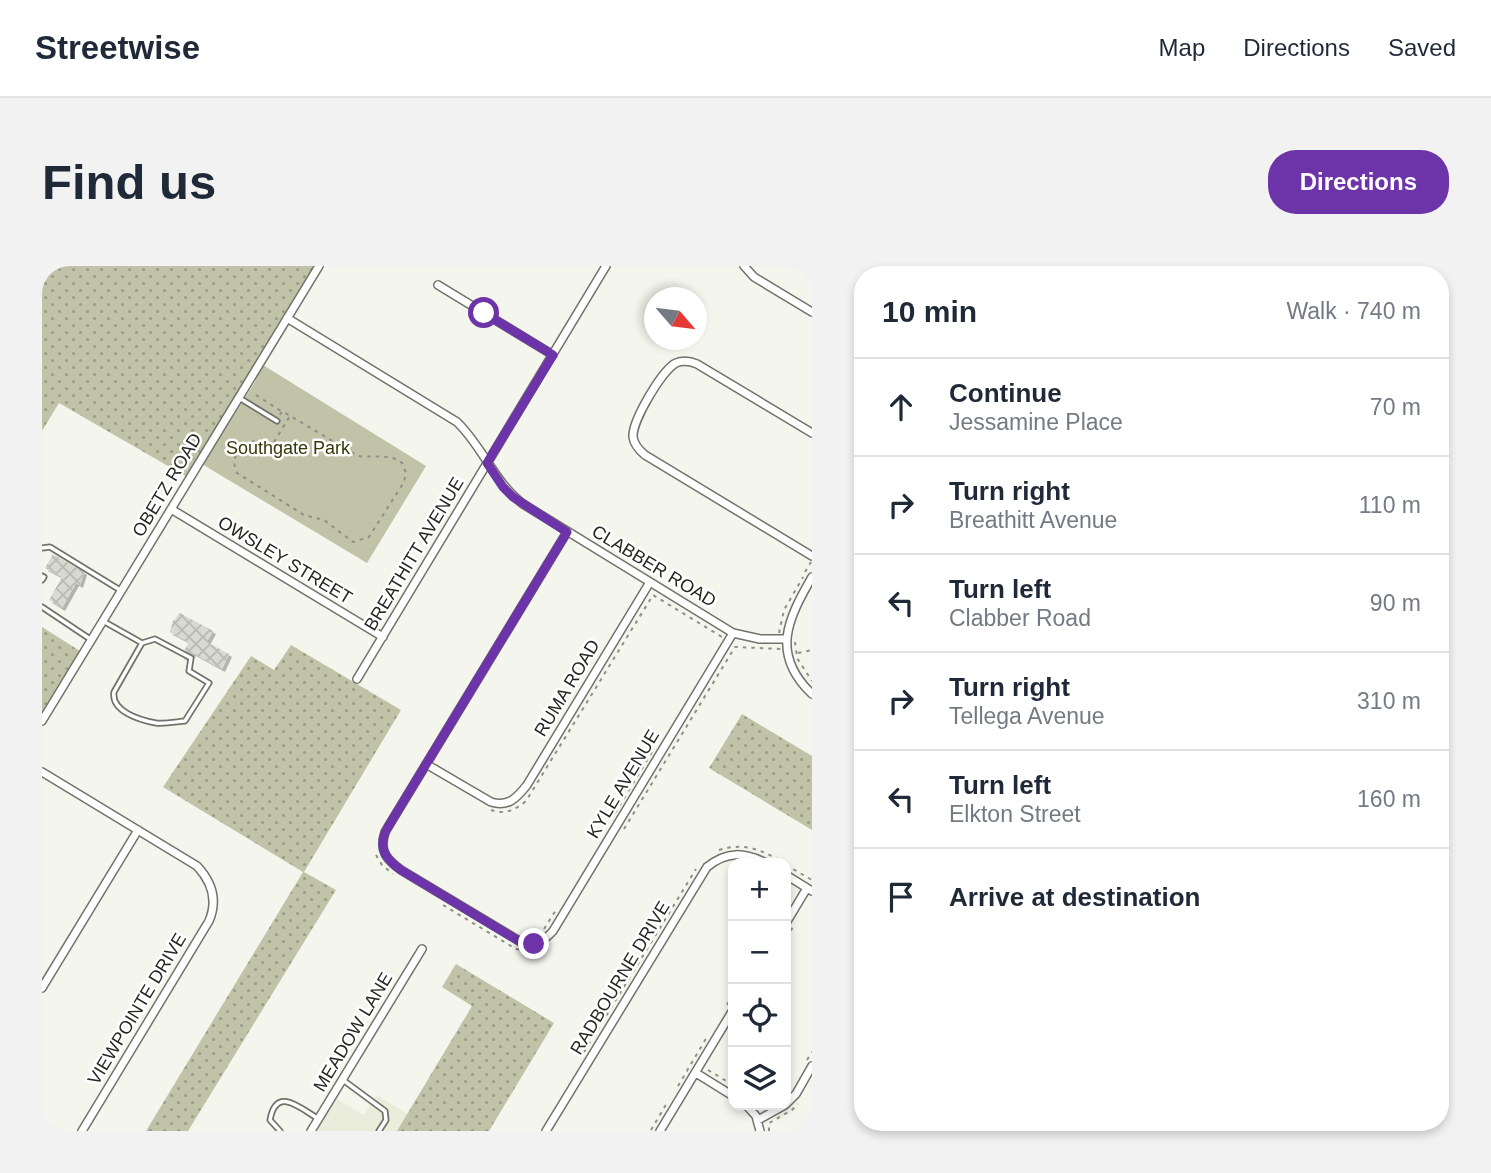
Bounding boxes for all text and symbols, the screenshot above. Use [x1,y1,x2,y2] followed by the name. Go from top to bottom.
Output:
[35,29,200,66] text: Streetwise
[1159,34,1205,61] text: Map
[1243,34,1350,61] text: Directions
[1388,34,1456,61] text: Saved
[1268,150,1449,214] button: Directions
[42,155,216,209] text: Find us
[644,287,707,350] north arrow
[882,295,977,328] text: 10 min
[468,297,499,328] route start
[1286,298,1421,324] text: Walk · 740 m
[949,378,1062,408] text: Continue
[882,388,920,426] icon: ahead
[1370,394,1421,420] text: 70 m
[949,409,1123,435] text: Jessamine Place
[128,430,206,540] street label: OBETZ ROAD
[226,438,351,458] park label: Southgate Park
[360,474,468,634] street label: BREATHITT AVENUE
[949,476,1070,506] text: Turn right
[882,486,920,524] icon: right
[1359,492,1421,518] text: 110 m
[949,507,1117,533] text: Breathitt Avenue
[214,512,356,608] street label: OWSLEY STREET
[588,521,720,611] street label: CLABBER ROAD
[949,574,1051,604] text: Turn left
[882,584,920,622] icon: left
[1370,590,1421,616] text: 90 m
[949,605,1091,631] text: Clabber Road
[530,636,604,740] street label: RUMA ROAD
[949,672,1070,702] text: Turn right
[882,682,920,720] icon: right
[1357,688,1421,714] text: 310 m
[949,703,1105,729] text: Tellega Avenue
[583,726,663,842] street label: KYLE AVENUE
[949,770,1051,800] text: Turn left
[882,780,920,818] icon: left
[1357,786,1421,812] text: 160 m
[949,801,1081,827] text: Elkton Street
[728,858,791,1110] map controls
[728,858,791,921] button: +
[882,878,920,916] icon: arrive
[949,882,1200,912] text: Arrive at destination
[566,898,674,1058] street label: RADBOURNE DRIVE
[728,921,791,984] button: −
[518,928,549,959] route end
[84,930,190,1088] street label: VIEWPOINTE DRIVE
[310,969,396,1095] street label: MEADOW LANE
[728,984,791,1047] button: locate
[728,1047,791,1110] button: layers

